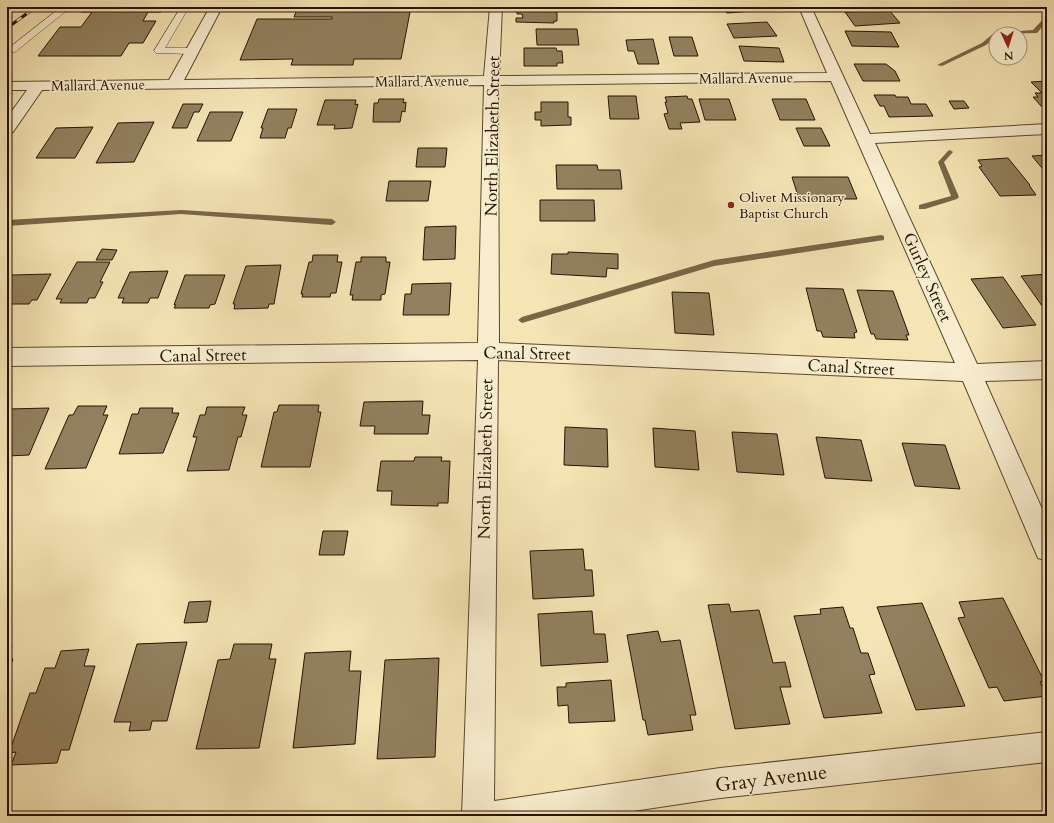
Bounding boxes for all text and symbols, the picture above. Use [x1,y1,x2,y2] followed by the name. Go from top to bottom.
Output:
[988,26,1028,66] north arrow
[1003,48,1014,63] text: N
[480,55,505,217] street label: North Elizabeth Street
[699,68,793,89] street label: Mallard Avenue
[375,71,469,92] street label: Mallard Avenue
[51,75,145,96] street label: Mallard Avenue
[739,188,845,223] place label: Olivet Missionary Baptist Church
[726,200,736,210] marker: Olivet Missionary Baptist Church
[898,229,958,326] street label: Gurley Street
[483,341,571,366] street label: Canal Street
[159,343,247,368] street label: Canal Street
[807,354,896,381] street label: Canal Street
[473,378,498,540] street label: North Elizabeth Street
[714,758,829,799] street label: Gray Avenue

